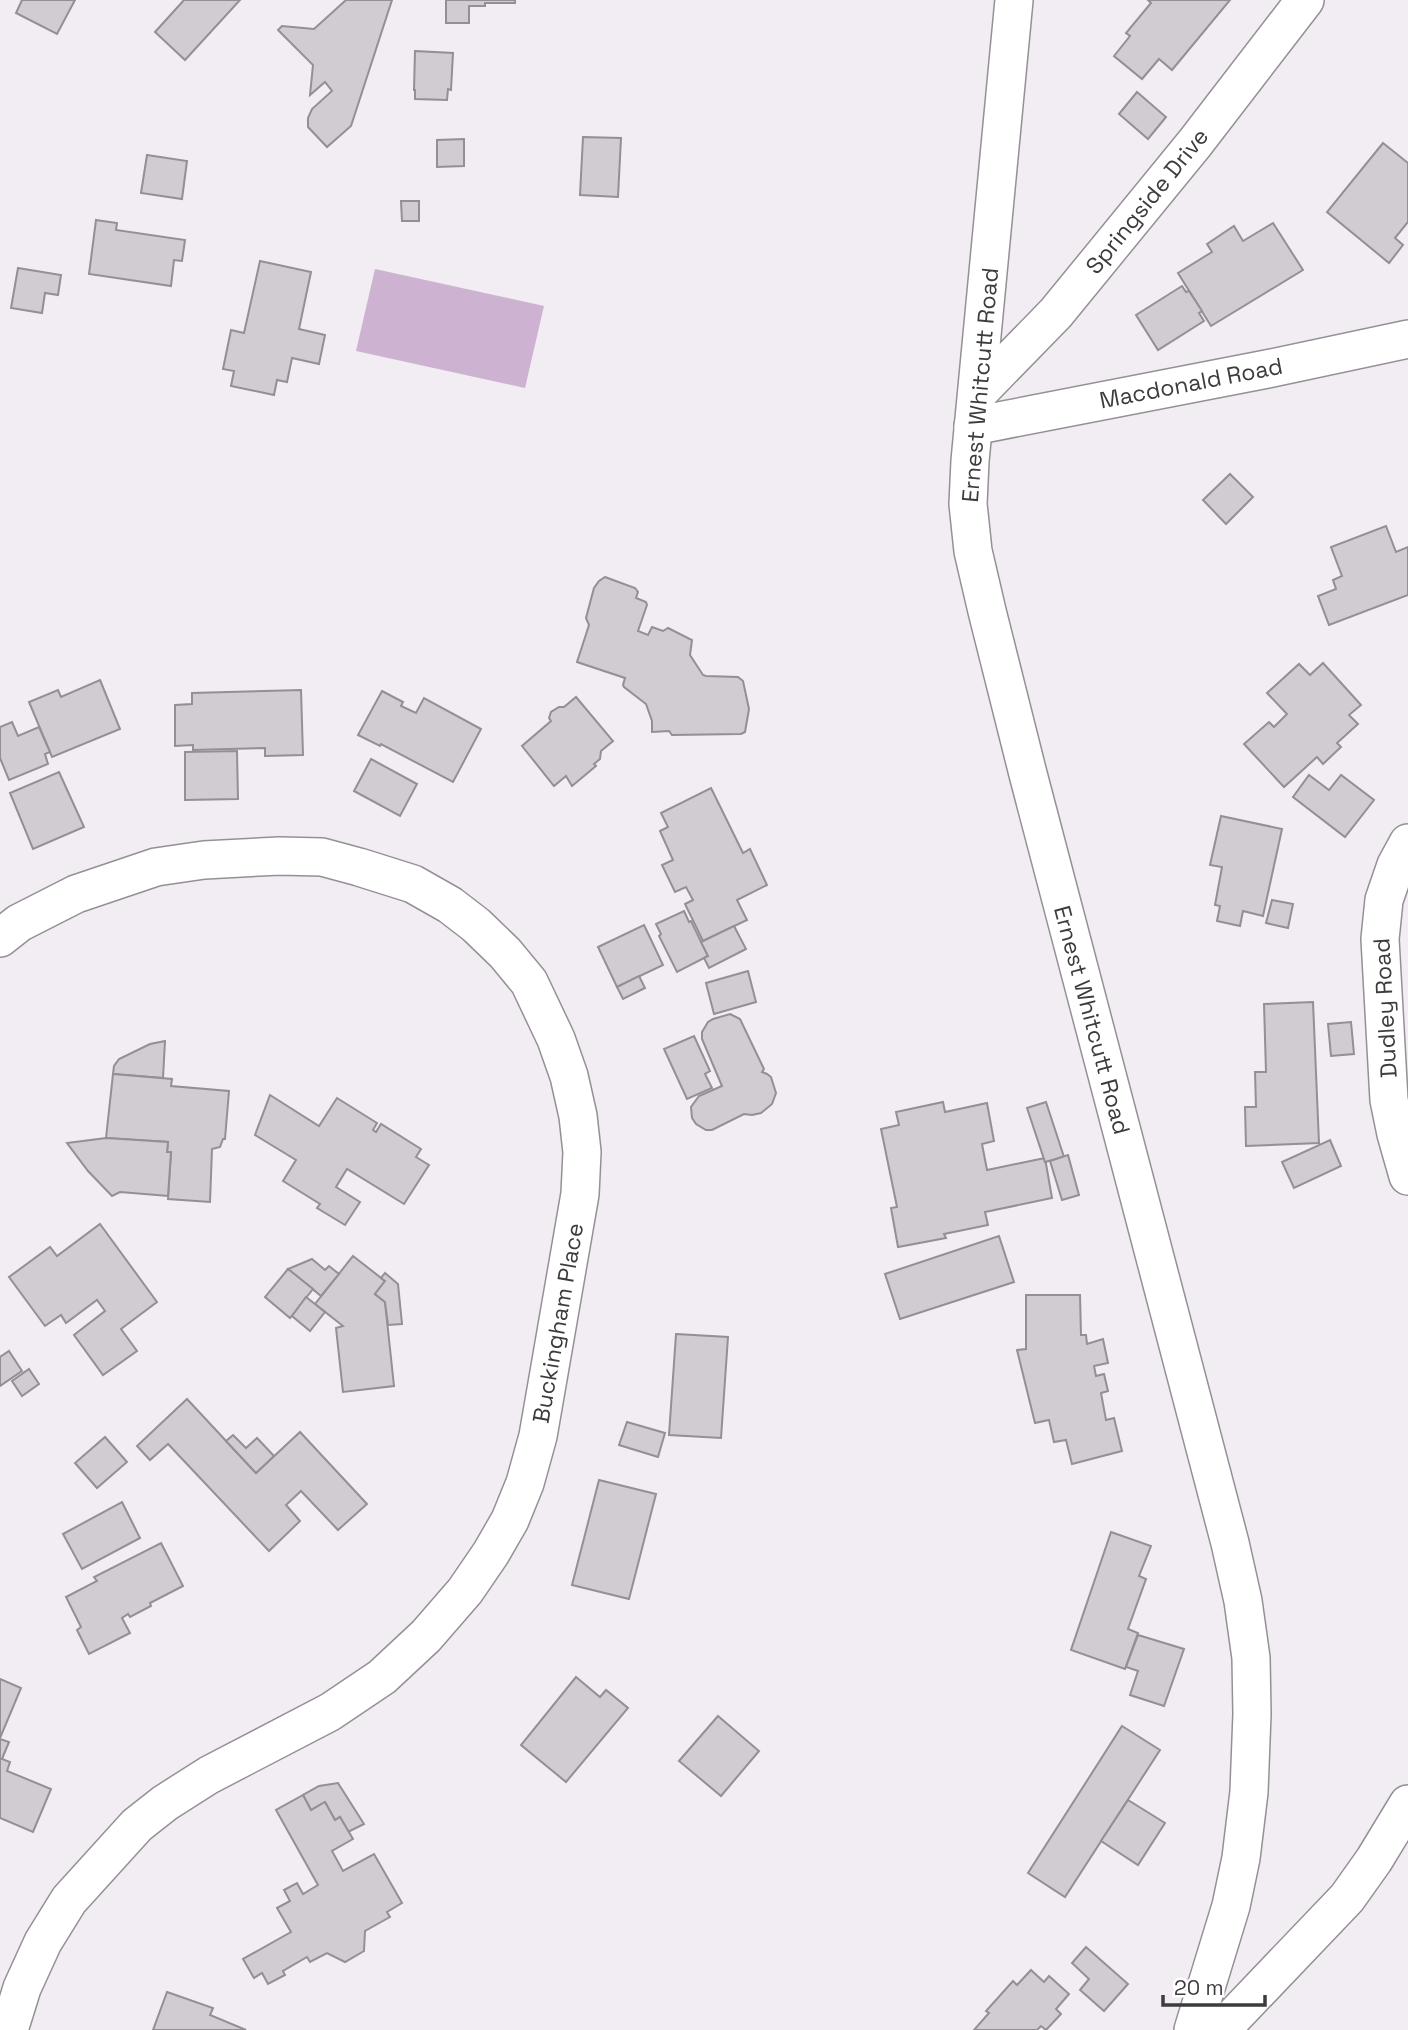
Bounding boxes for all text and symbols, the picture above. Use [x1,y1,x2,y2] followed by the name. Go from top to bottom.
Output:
[1079,122,1215,280] street label: Springside Drive
[955,266,1005,504] street label: Ernest Whitcutt Road
[1097,351,1285,415] street label: Macdonald Road
[1047,902,1137,1138] street label: Ernest Whitcutt Road
[1366,937,1404,1079] street label: Dudley Road
[526,1221,590,1425] street label: Buckingham Place
[1163,1964,1264,2008] scale bar
[1174,1974,1224,2001] text: 20 m

